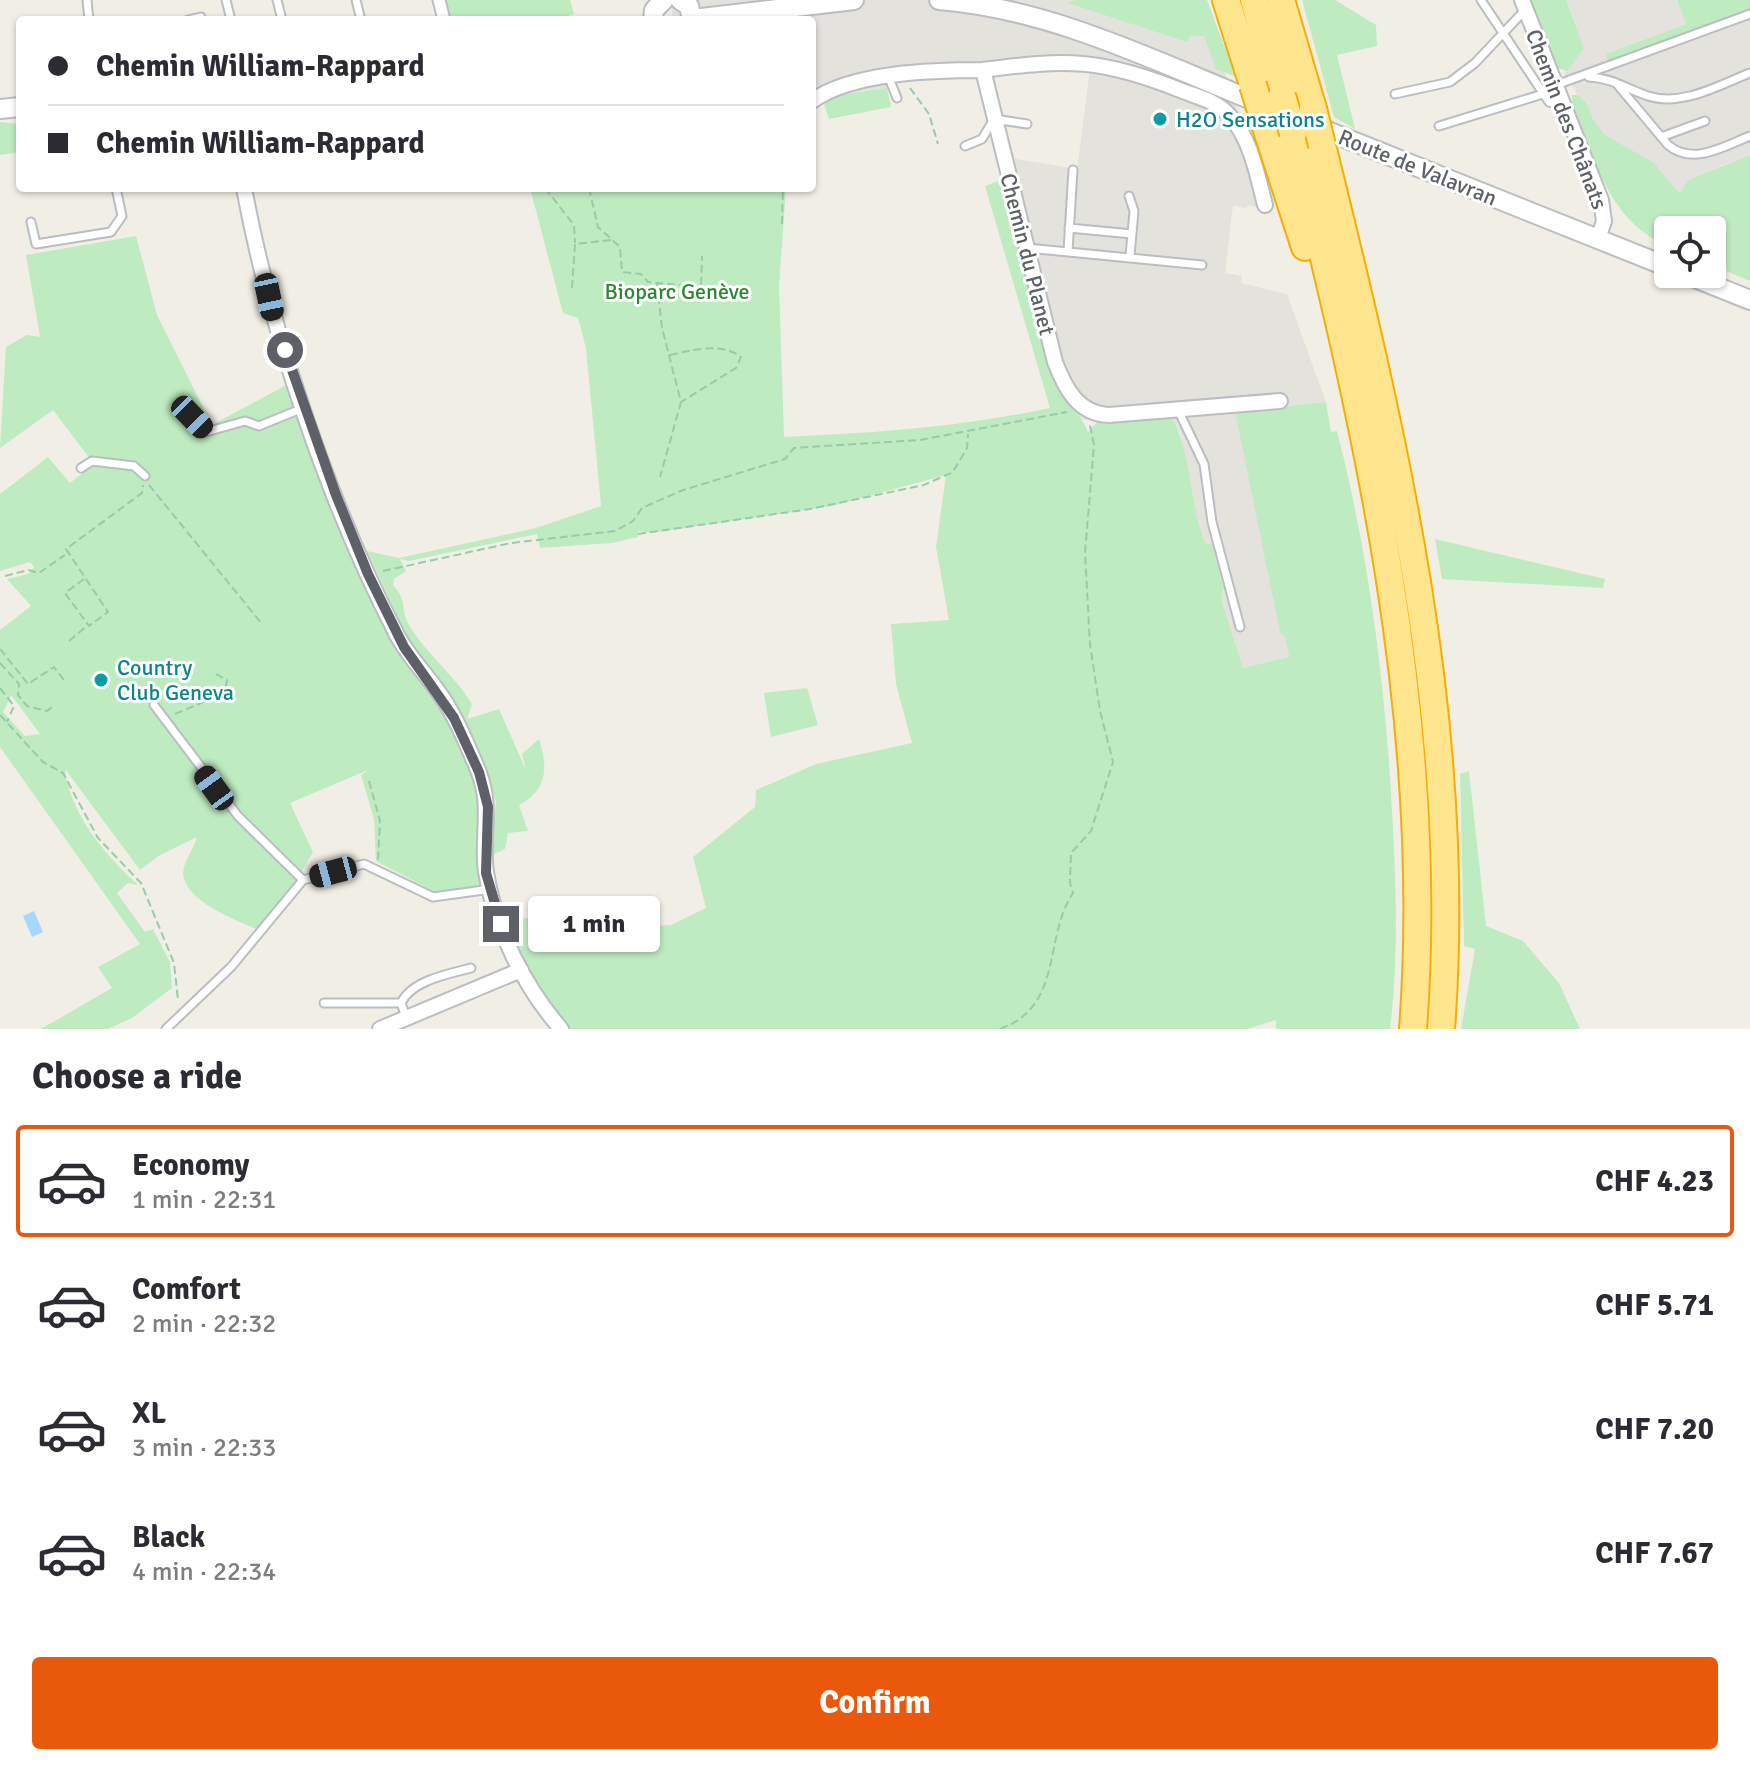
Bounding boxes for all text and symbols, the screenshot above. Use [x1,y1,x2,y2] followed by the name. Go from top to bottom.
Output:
[1520,25,1613,213] street label: Chemin des Chânats
[96,48,425,85] text: Chemin William-Rappard
[1176,106,1325,133] place label: H2O Sensations
[1151,110,1169,128] marker: H2O Sensations
[1335,123,1501,212] street label: Route de Valavran
[96,125,425,162] text: Chemin William-Rappard
[994,170,1061,338] street label: Chemin du Planet
[1654,216,1726,288] map controls
[1654,216,1726,288] button: locate
[252,271,286,323] car
[604,278,750,305] park label: Bioparc Genève
[267,332,303,368] route start
[167,391,217,443] car
[117,654,234,706] place label: Country Club Geneva
[92,671,110,689] marker: Country Club Geneva
[190,762,238,814] car
[307,854,359,890] car
[529,896,661,952] callout: 1 min
[483,906,519,942] route end
[563,908,625,940] text: 1 min
[32,1054,242,1099] text: Choose a ride
[36,1145,108,1217] icon: car
[132,1147,249,1184] text: Economy
[1595,1163,1714,1200] text: CHF 4.23
[132,1184,276,1216] text: 1 min · 22:31
[36,1269,108,1341] icon: car
[132,1271,241,1308] text: Comfort
[1595,1287,1714,1324] text: CHF 5.71
[132,1308,276,1340] text: 2 min · 22:32
[36,1393,108,1465] icon: car
[132,1395,166,1432] text: XL
[1595,1411,1714,1448] text: CHF 7.20
[132,1432,276,1464] text: 3 min · 22:33
[36,1517,108,1589] icon: car
[132,1519,205,1556] text: Black
[1595,1535,1714,1572] text: CHF 7.67
[132,1556,276,1588] text: 4 min · 22:34
[32,1657,1718,1749] button: Confirm

